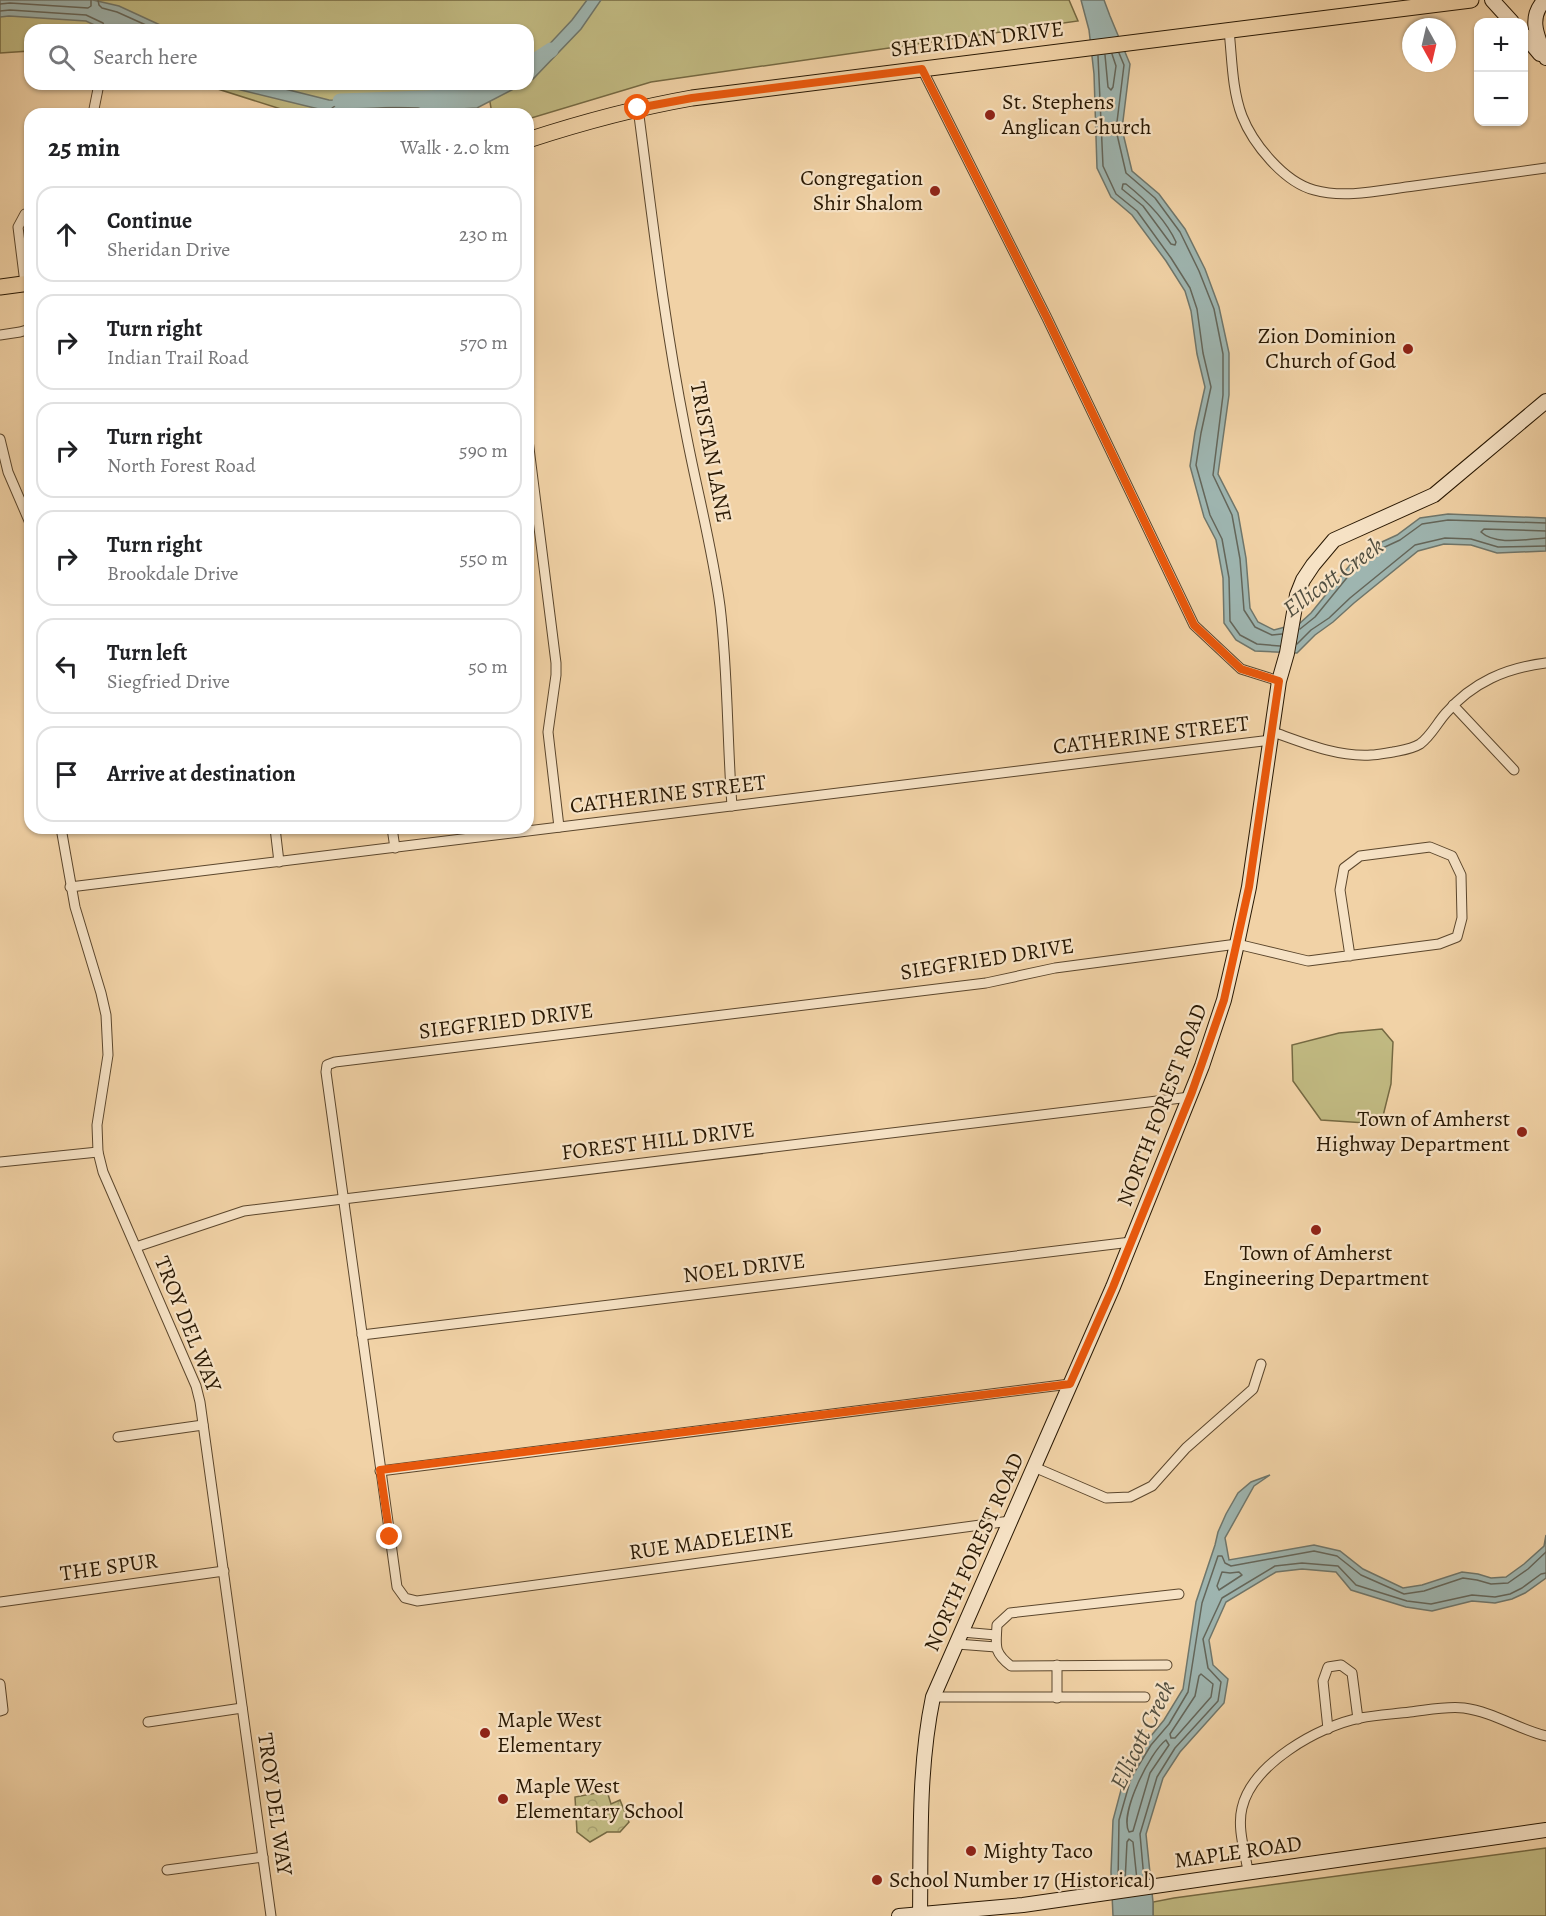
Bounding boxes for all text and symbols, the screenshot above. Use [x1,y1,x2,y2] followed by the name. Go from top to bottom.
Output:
[889,13,1065,65] street label: SHERIDAN DRIVE
[1402,18,1456,72] north arrow
[1474,18,1528,126] map controls
[1474,18,1528,72] button: +
[24,24,534,90] search box
[45,41,78,74] icon: search
[93,42,198,72] text: Search here
[1474,72,1528,126] button: −
[1001,87,1152,142] place label: St. Stephens Anglican Church
[624,94,650,120] route start
[983,108,997,122] marker: St. Stephens Anglican Church
[48,130,120,165] text: 25 min
[400,134,510,161] text: Walk · 2.0 km
[800,163,923,218] place label: Congregation Shir Shalom
[928,184,942,198] marker: Congregation Shir Shalom
[107,206,192,236] text: Continue
[50,218,83,251] icon: ahead
[459,221,508,248] text: 230 m
[107,236,230,263] text: Sheridan Drive
[107,314,203,344] text: Turn right
[1258,321,1396,376] place label: Zion Dominion Church of God
[50,326,83,359] icon: right
[460,329,508,356] text: 570 m
[1401,342,1415,356] marker: Zion Dominion Church of God
[107,344,249,371] text: Indian Trail Road
[683,379,739,525] street label: TRISTAN LANE
[107,422,203,452] text: Turn right
[50,434,83,467] icon: right
[459,437,508,464] text: 590 m
[107,452,256,479] text: North Forest Road
[1276,529,1390,624] water label: Ellicott Creek
[107,530,203,560] text: Turn right
[50,542,83,575] icon: right
[460,545,508,572] text: 550 m
[107,560,238,587] text: Brookdale Drive
[107,638,187,668] text: Turn left
[50,650,83,683] icon: left
[468,653,508,680] text: 50 m
[107,668,230,695] text: Siegfried Drive
[1051,708,1251,762] street label: CATHERINE STREET
[50,758,83,791] icon: arrive
[107,759,296,789] text: Arrive at destination
[568,767,768,821] street label: CATHERINE STREET
[898,930,1076,988] street label: SIEGFRIED DRIVE
[417,995,595,1047] street label: SIEGFRIED DRIVE
[1110,999,1214,1211] street label: NORTH FOREST ROAD
[1316,1104,1510,1159] place label: Town of Amherst Highway Department
[560,1114,756,1168] street label: FOREST HILL DRIVE
[1515,1125,1529,1139] marker: Town of Amherst Highway Department
[1309,1223,1323,1237] marker: Town of Amherst Engineering Department
[1203,1238,1429,1293] place label: Town of Amherst Engineering Department
[681,1246,807,1290] street label: NOEL DRIVE
[147,1252,229,1397] street label: TROY DEL WAY
[917,1448,1031,1656] street label: NORTH FOREST ROAD
[627,1515,795,1567] street label: RUE MADELEINE
[376,1523,402,1549] route end
[58,1545,160,1589] street label: THE SPUR
[1102,1675,1182,1795] water label: Ellicott Creek
[497,1705,602,1760] place label: Maple West Elementary
[478,1726,492,1740] marker: Maple West Elementary
[250,1731,300,1878] street label: TROY DEL WAY
[515,1771,683,1826] place label: Maple West Elementary School
[496,1792,510,1806] marker: Maple West Elementary School
[1172,1828,1304,1876] street label: MAPLE ROAD
[983,1836,1093,1866] place label: Mighty Taco
[964,1844,978,1858] marker: Mighty Taco
[889,1865,1155,1895] place label: School Number 17 (Historical)
[870,1873,884,1887] marker: School Number 17 (Historical)

